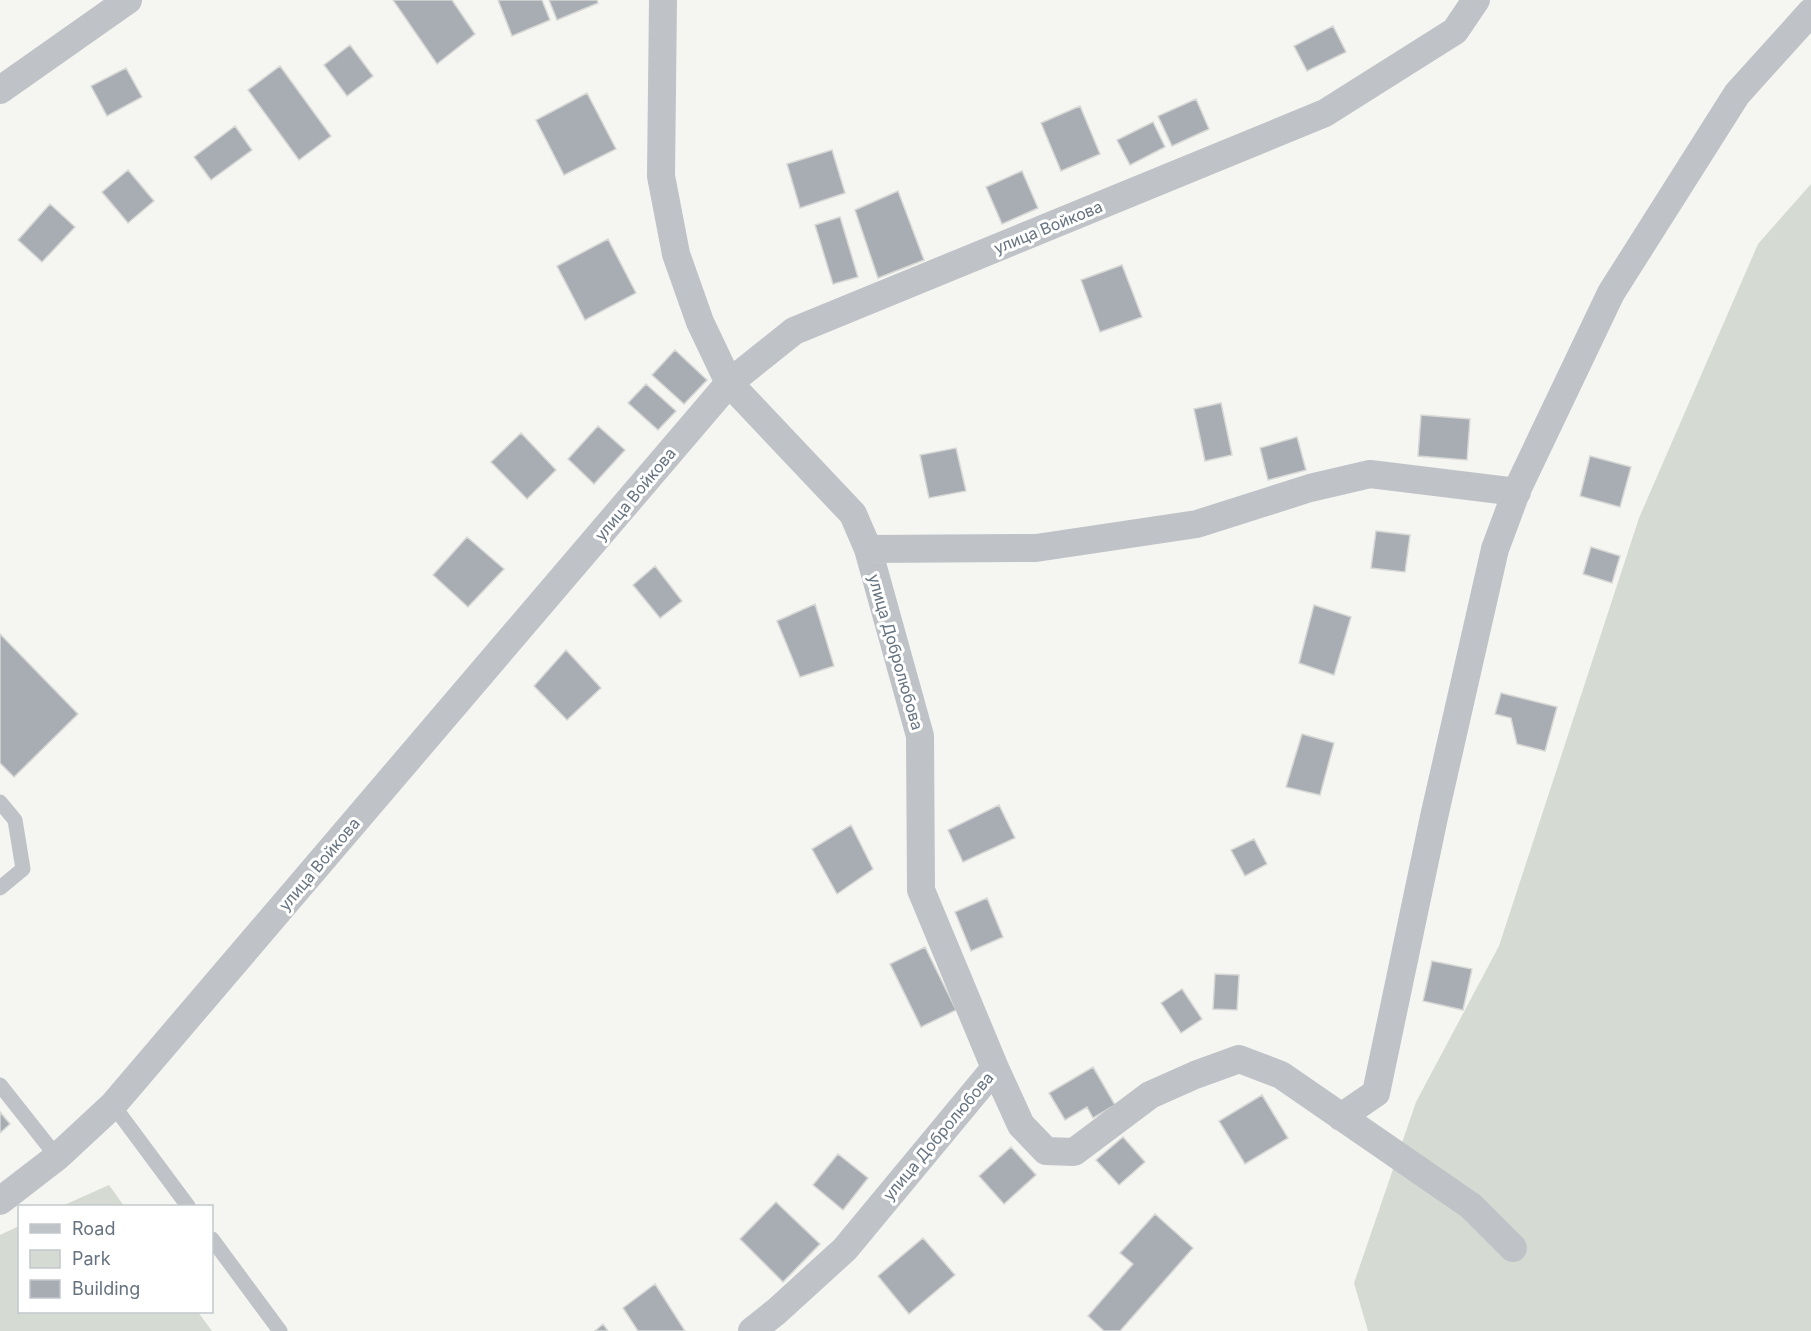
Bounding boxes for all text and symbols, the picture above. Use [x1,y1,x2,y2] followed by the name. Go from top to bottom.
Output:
[991,196,1105,258] street label: улица Войкова
[590,443,680,545] street label: улица Войкова
[864,572,928,732] street label: улица Добролюбова
[274,813,364,915] street label: улица Войкова
[878,1068,998,1204] street label: улица Добролюбова
[18,1205,213,1313] legend
[72,1218,115,1239] text: Road
[72,1248,111,1269] text: Park
[72,1278,140,1299] text: Building

